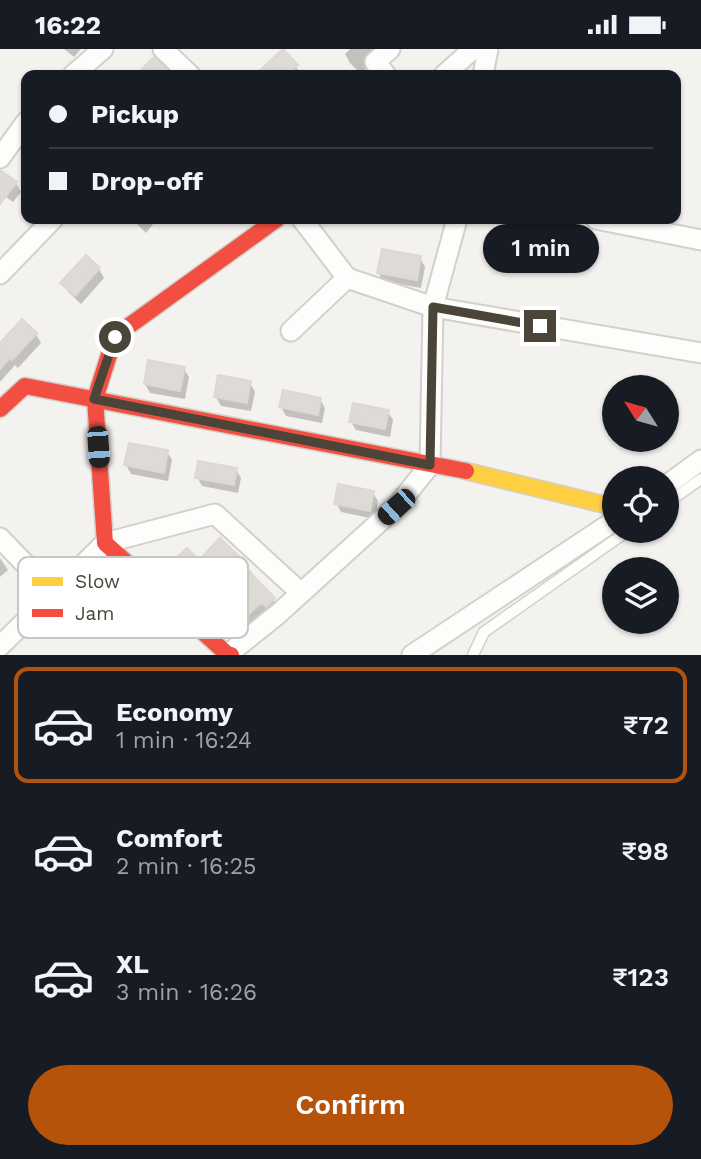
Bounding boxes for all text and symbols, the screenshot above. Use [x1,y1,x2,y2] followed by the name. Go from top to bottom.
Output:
[35,10,101,40] text: 16:22
[91,99,179,129] text: Pickup
[91,166,203,196] text: Drop-off
[482,225,598,273] callout: 1 min
[511,235,571,262] text: 1 min
[524,310,556,342] route end
[99,321,131,353] route start
[602,375,679,451] north arrow
[602,375,679,634] map controls
[87,425,110,469] car
[602,466,679,543] button: locate
[374,485,419,529] car
[18,557,248,638] legend
[602,557,679,634] button: layers
[75,570,120,593] text: Slow
[75,602,114,625] text: Jam
[32,694,95,757] icon: car
[116,697,233,727] text: Economy
[623,710,669,740] text: ₹72
[116,727,252,754] text: 1 min · 16:24
[32,820,95,883] icon: car
[116,823,222,853] text: Comfort
[622,836,669,866] text: ₹98
[116,853,257,880] text: 2 min · 16:25
[32,946,95,1009] icon: car
[116,949,149,979] text: XL
[612,962,669,992] text: ₹123
[116,979,257,1006] text: 3 min · 16:26
[28,1065,673,1145] button: Confirm

